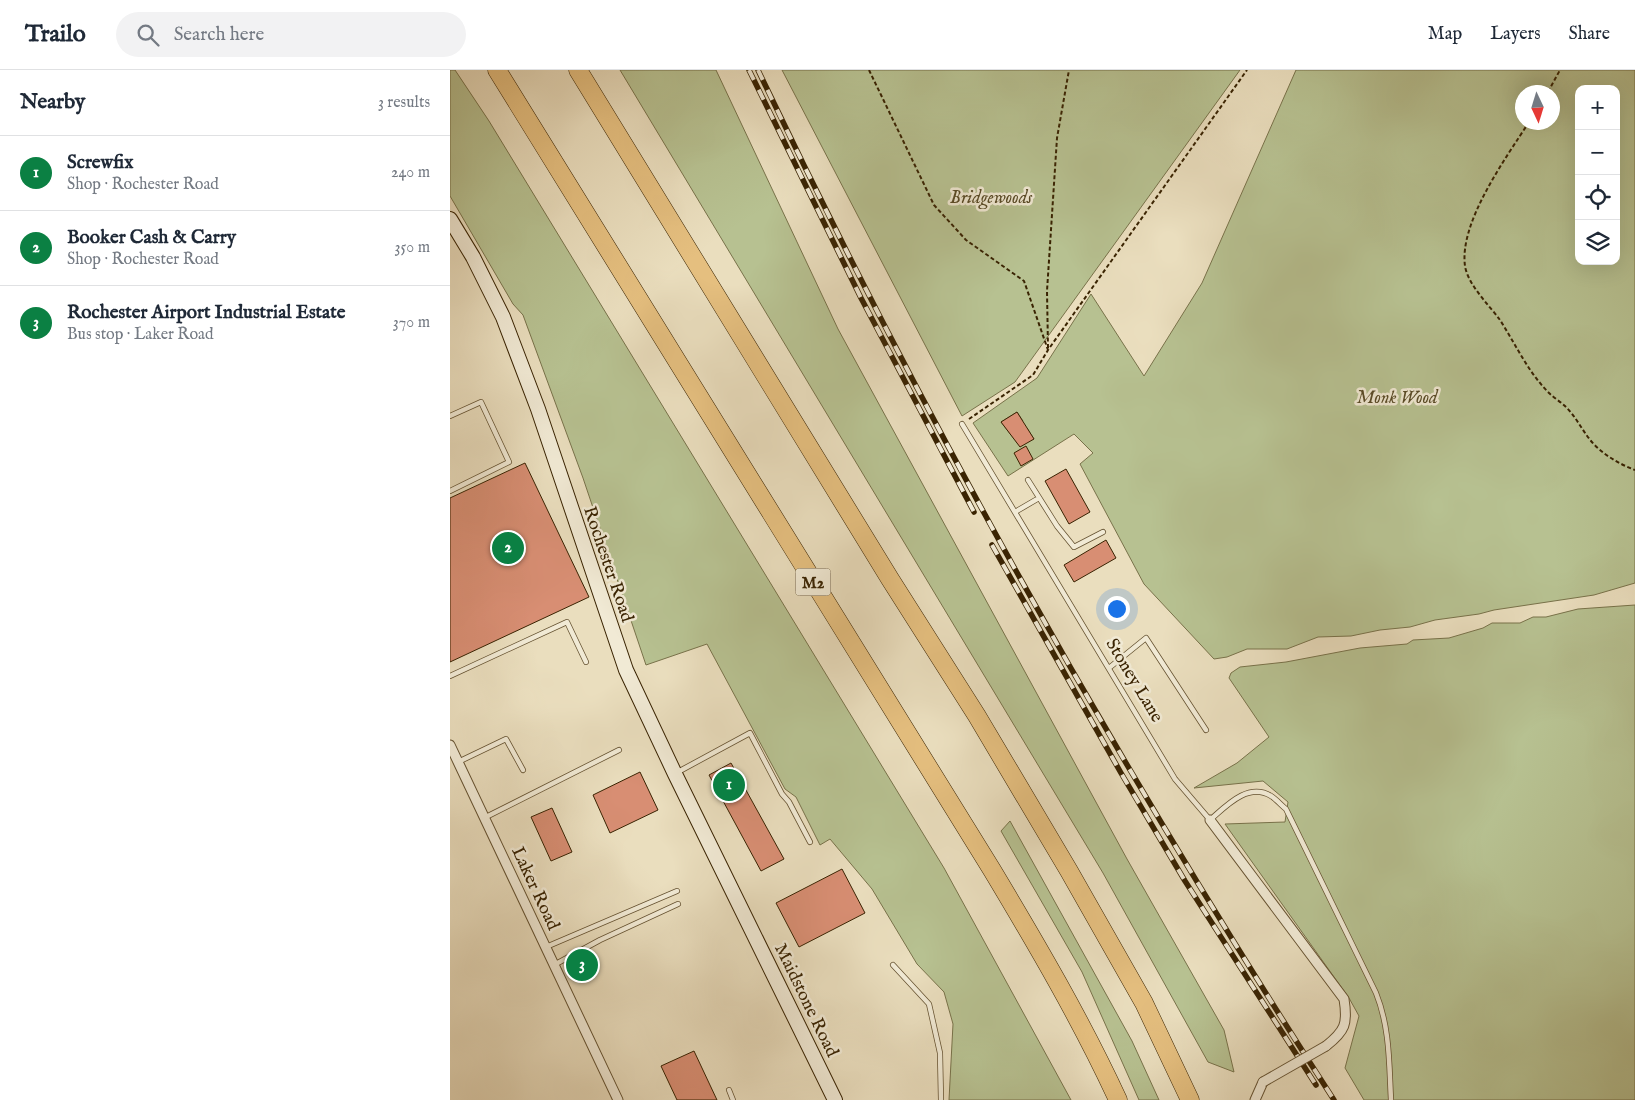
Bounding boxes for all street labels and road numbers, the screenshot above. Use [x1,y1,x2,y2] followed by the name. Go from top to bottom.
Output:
[577,504,638,626] street label: Rochester Road
[796,568,830,596] road number: M2
[1100,635,1168,727] street label: Stoney Lane
[505,843,564,934] street label: Laker Road
[768,940,843,1062] street label: Maidstone Road

